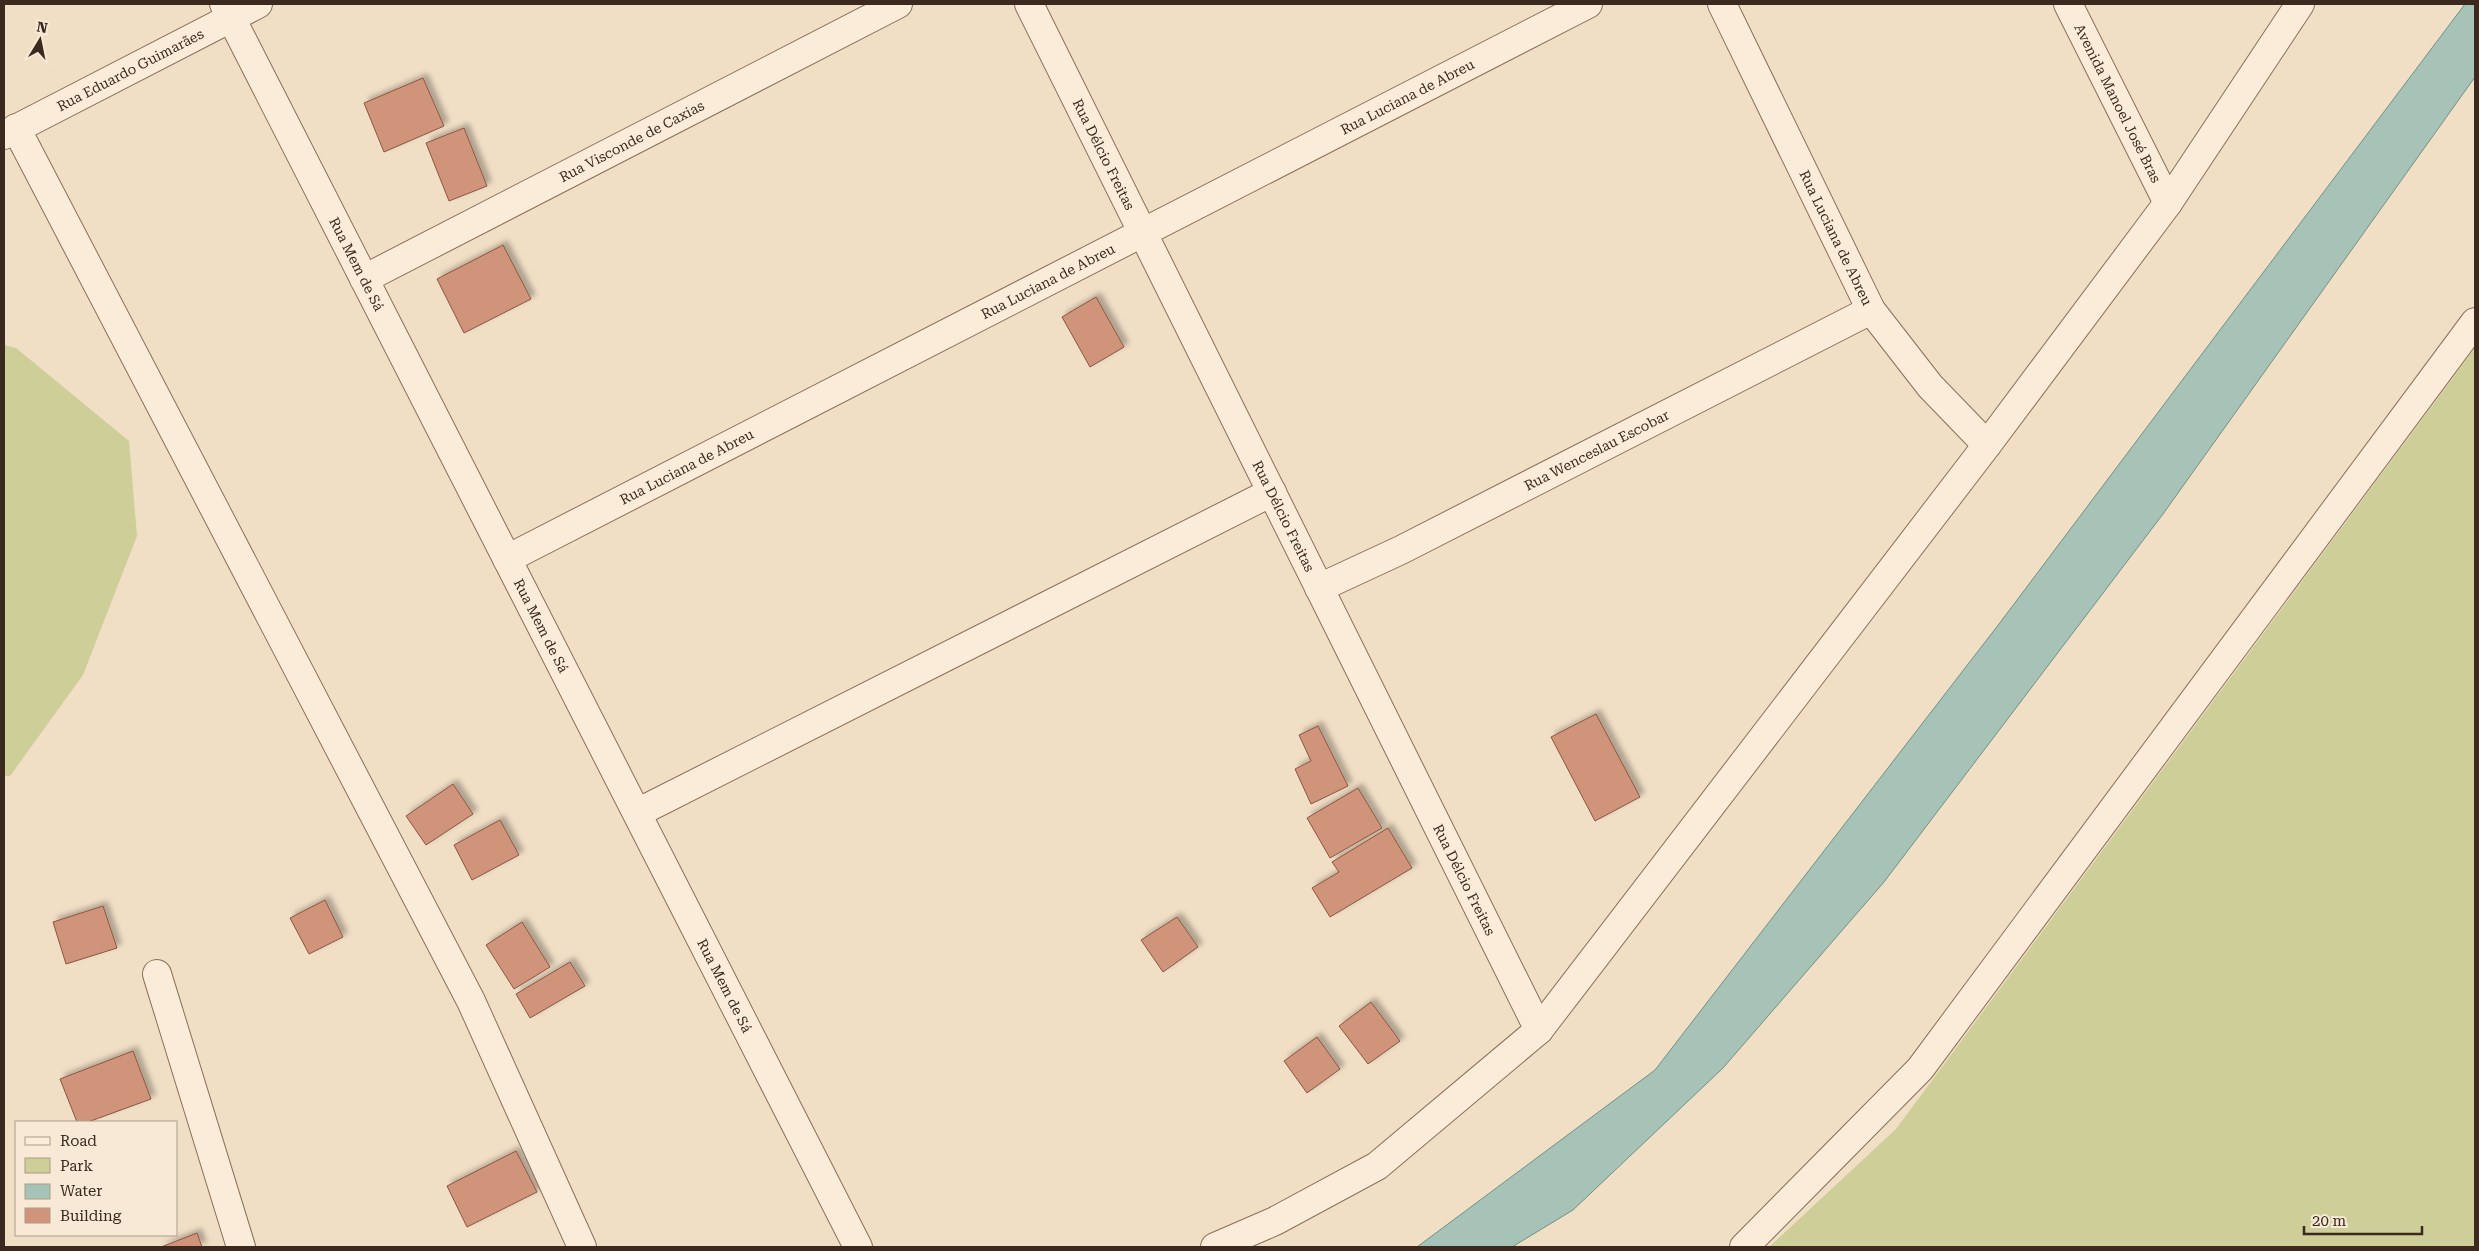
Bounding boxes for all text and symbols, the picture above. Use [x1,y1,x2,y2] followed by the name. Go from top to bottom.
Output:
[15,15,65,65] north arrow
[36,18,49,36] text: N
[2071,21,2165,186] street label: Avenida Manoel José Bras
[54,25,206,114] street label: Rua Eduardo Guimarães
[1338,56,1477,138] street label: Rua Luciana de Abreu
[1069,96,1138,213] street label: Rua Délcio Freitas
[556,97,707,185] street label: Rua Visconde de Caxias
[1796,168,1876,308] street label: Rua Luciana de Abreu
[326,215,387,314] street label: Rua Mem de Sá
[978,240,1118,322] street label: Rua Luciana de Abreu
[1522,406,1672,494] street label: Rua Wenceslau Escobar
[617,426,756,508] street label: Rua Luciana de Abreu
[1249,458,1318,575] street label: Rua Délcio Freitas
[511,576,572,676] street label: Rua Mem de Sá
[1430,822,1499,938] street label: Rua Délcio Freitas
[694,936,755,1036] street label: Rua Mem de Sá
[15,1121,178,1236] legend
[60,1132,97,1150] text: Road
[60,1157,94,1175] text: Park
[60,1182,102,1200] text: Water
[2304,1204,2422,1236] scale bar
[60,1207,122,1225] text: Building
[2312,1212,2347,1230] text: 20 m

